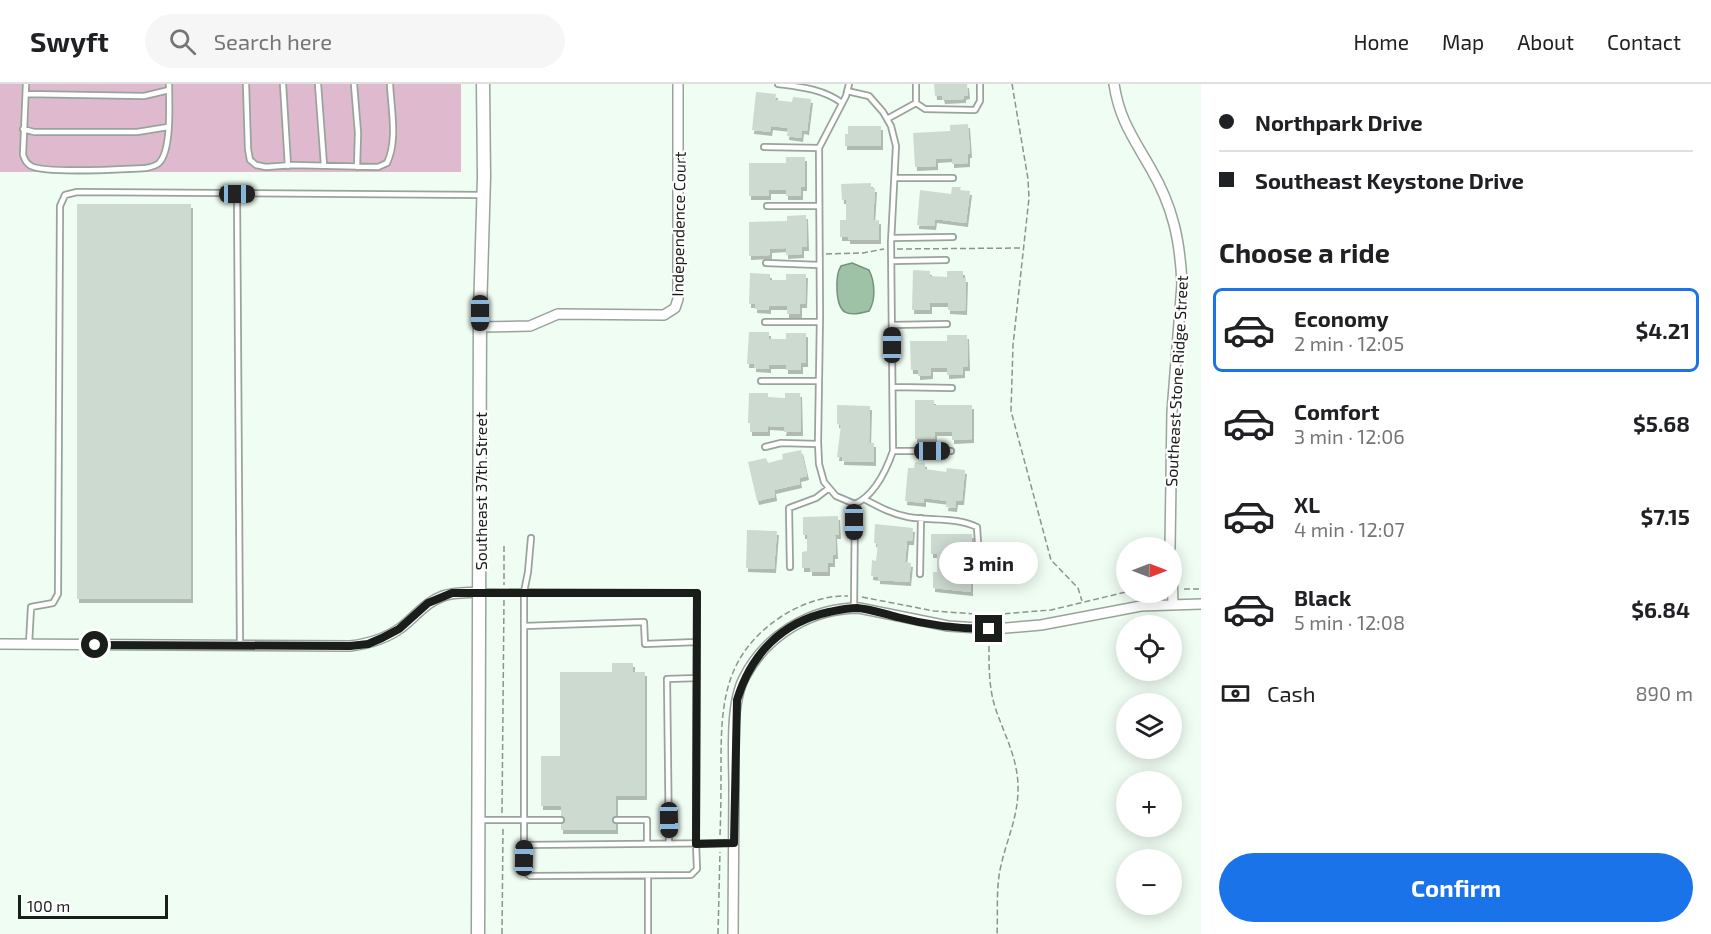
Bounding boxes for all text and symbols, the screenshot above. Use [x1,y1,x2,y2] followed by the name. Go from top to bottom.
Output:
[145,14,565,68] search box
[30,24,109,58] text: Swyft
[166,25,199,58] icon: search
[214,28,332,54] text: Search here
[1353,29,1409,54] text: Home
[1442,29,1484,54] text: Map
[1517,29,1574,54] text: About
[1607,29,1681,54] text: Contact
[1255,109,1423,135] text: Northpark Drive
[667,151,689,297] street label: Independence Court
[1255,167,1524,193] text: Southeast Keystone Drive
[219,185,255,203] car
[1219,236,1390,268] text: Choose a ride
[1161,275,1191,487] street label: Southeast Stone Ridge Street
[471,295,489,331] car
[1222,303,1276,357] icon: car
[1294,305,1389,331] text: Economy
[1636,317,1690,343] text: $4.21
[883,327,901,363] car
[1294,331,1404,355] text: 2 min · 12:05
[1222,396,1276,450] icon: car
[1294,398,1379,424] text: Comfort
[1633,410,1690,436] text: $5.68
[471,412,490,570] street label: Southeast 37th Street
[1294,424,1405,448] text: 3 min · 12:06
[914,442,950,460] car
[1222,489,1276,543] icon: car
[1294,491,1320,517] text: XL
[1640,503,1690,529] text: $7.15
[845,504,863,540] car
[1294,517,1405,541] text: 4 min · 12:07
[1116,537,1182,603] north arrow
[1116,537,1182,915] map controls
[940,542,1038,584] callout: 3 min
[963,551,1014,575] text: 3 min
[1222,582,1276,636] icon: car
[1294,584,1351,610] text: Black
[1631,596,1690,622] text: $6.84
[1294,610,1405,634] text: 5 min · 12:08
[975,615,1002,642] route end
[1116,615,1182,681] button: locate
[81,631,108,658] route start
[1219,677,1252,710] icon: cash
[1267,680,1316,706] text: Cash
[1635,681,1693,705] text: 890 m
[1116,693,1182,759] button: layers
[1116,771,1182,837] button: +
[660,802,678,838] car
[515,840,533,876] car
[1116,849,1182,915] button: −
[1219,853,1693,922] button: Confirm
[18,892,168,920] scale bar
[27,896,70,915] text: 100 m

